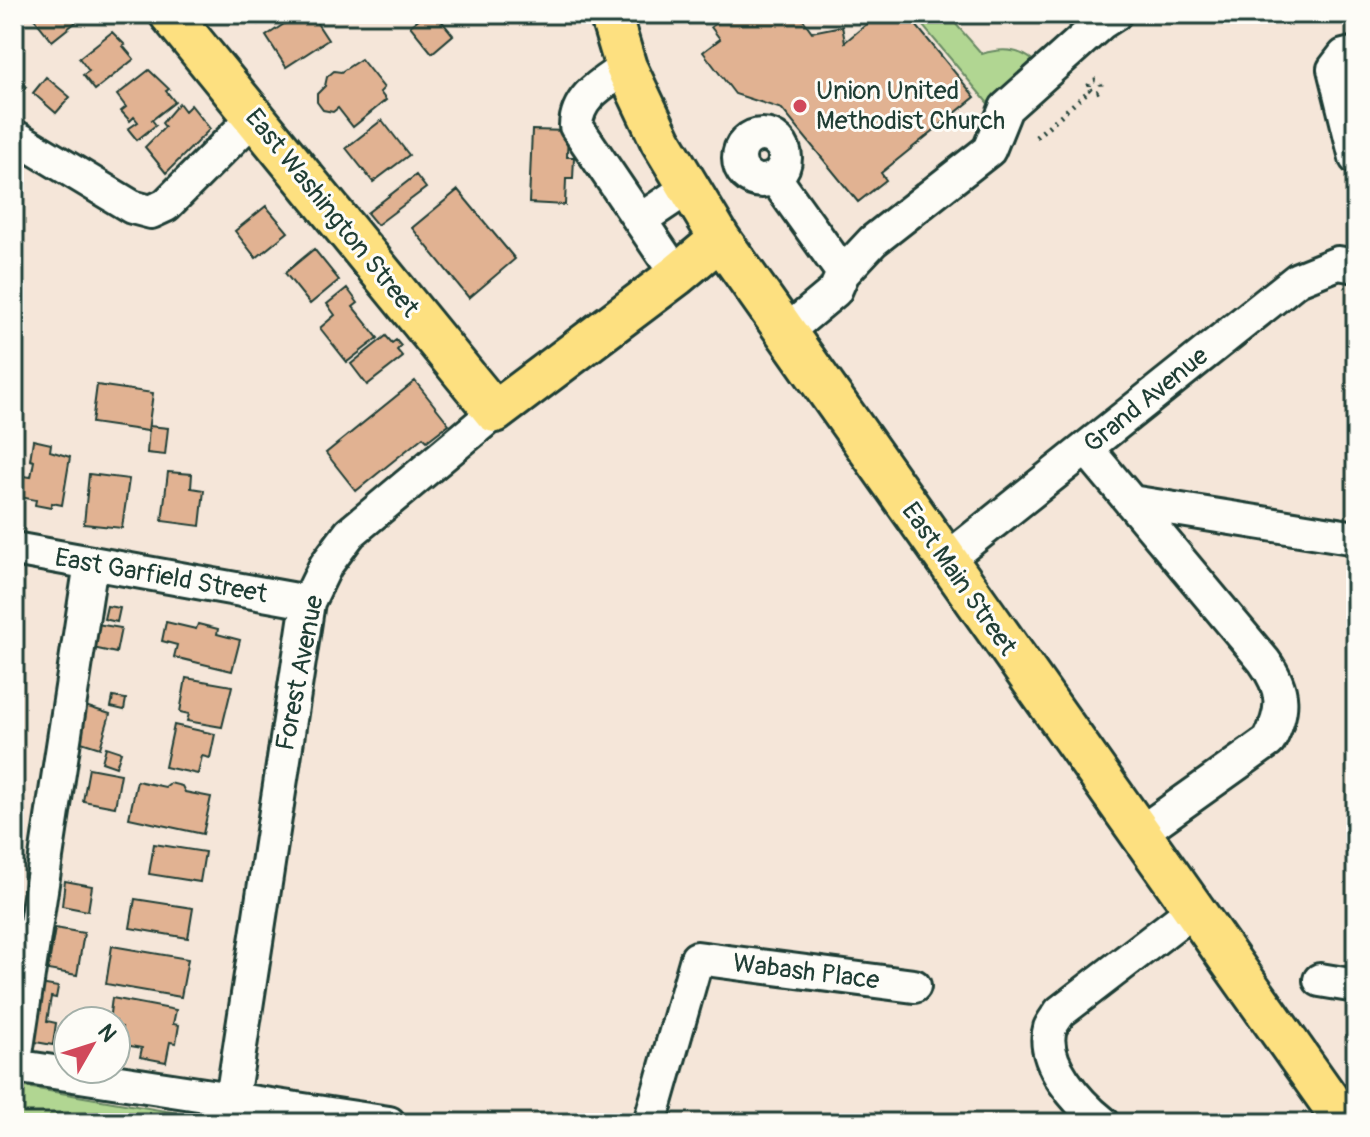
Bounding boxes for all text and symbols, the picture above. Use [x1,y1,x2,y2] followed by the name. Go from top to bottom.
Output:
[816,75,1005,137] place label: Union United Methodist Church
[791,97,809,115] marker: Union United Methodist Church
[238,102,426,324] street label: East Washington Street
[1077,340,1215,460] street label: Grand Avenue
[894,496,1024,662] street label: East Main Street
[52,542,270,611] street label: East Garfield Street
[269,592,331,753] street label: Forest Avenue
[731,947,881,997] street label: Wabash Place
[52,1005,132,1085] north arrow
[91,1018,122,1048] text: N

